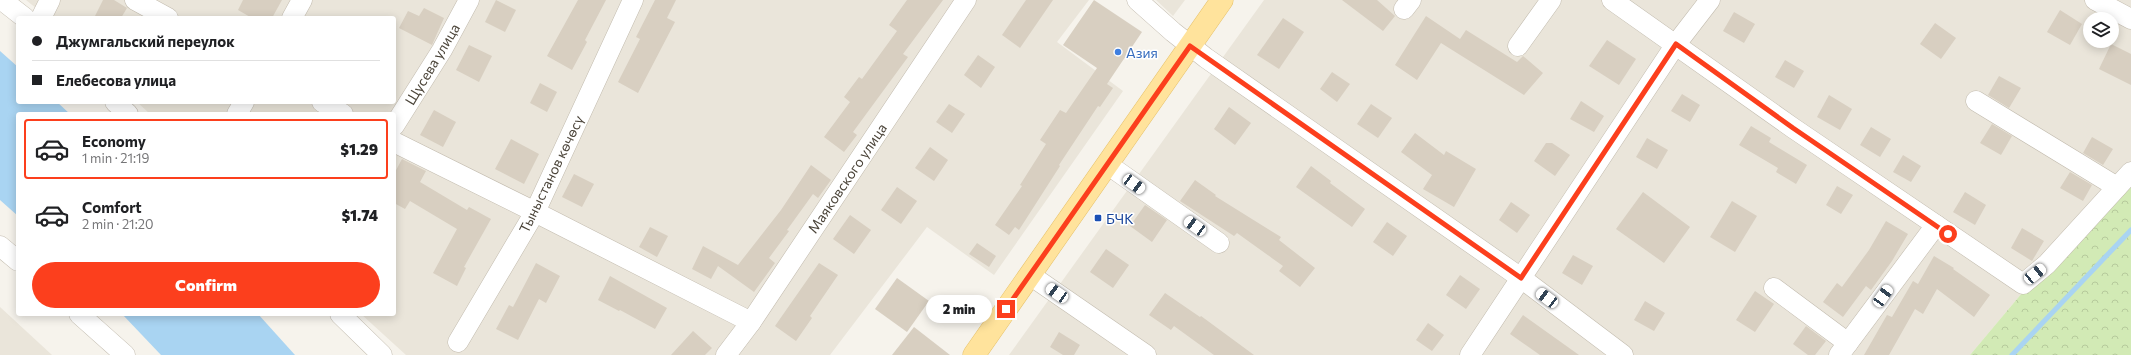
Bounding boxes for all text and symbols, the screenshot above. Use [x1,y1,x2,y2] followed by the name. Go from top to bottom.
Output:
[2083,12,2119,48] map controls
[2083,12,2119,48] button: layers
[401,20,463,108] street label: Щусева улица
[56,32,235,50] text: Джумгальский переулок
[1126,44,1158,61] place label: Азия
[1113,47,1123,57] marker: Азия
[56,71,176,89] text: Елебесова улица
[515,112,587,236] street label: Тыныстанов көчөсү
[804,120,890,236] street label: Маяковского улица
[34,131,70,167] icon: car
[82,132,146,150] text: Economy
[340,140,378,158] text: $1.29
[82,150,150,166] text: 1 min · 21:19
[1121,172,1147,196] car
[34,197,70,233] icon: car
[82,198,142,216] text: Comfort
[341,206,378,224] text: $1.74
[1106,210,1134,227] place label: БЧК
[1093,213,1103,223] marker: БЧК
[1182,214,1208,238] car
[82,216,153,232] text: 2 min · 21:20
[1939,225,1957,243] route start
[32,262,380,308] button: Confirm
[2022,262,2048,286] car
[1044,281,1070,305] car
[1871,283,1895,309] car
[1534,286,1560,310] car
[926,295,992,323] callout: 2 min
[997,300,1015,318] route end
[943,301,975,317] text: 2 min

